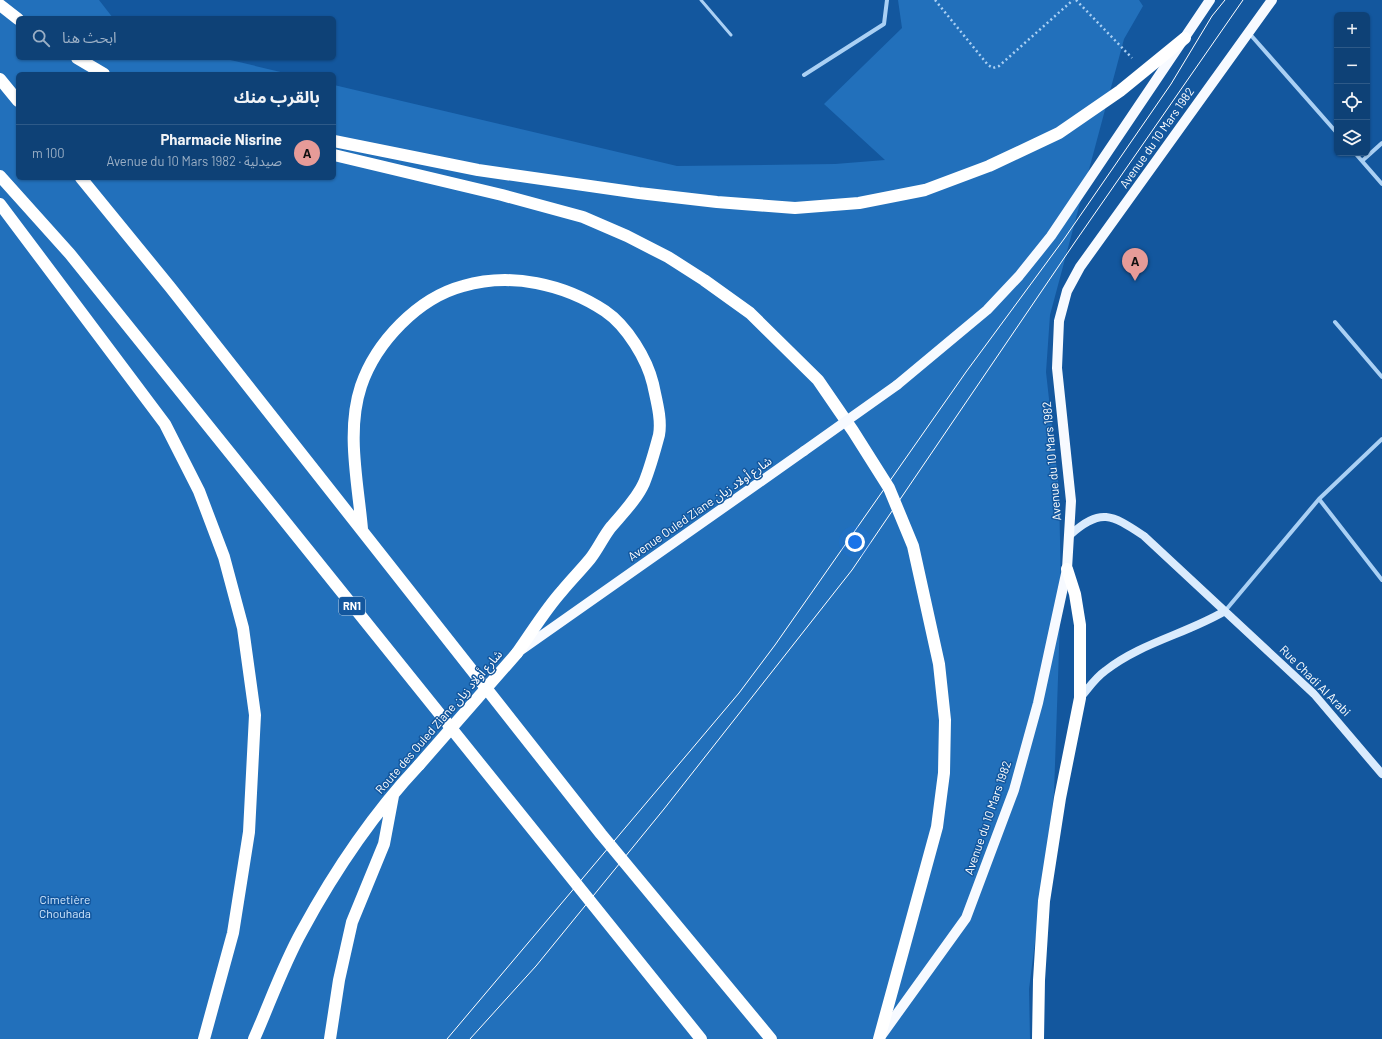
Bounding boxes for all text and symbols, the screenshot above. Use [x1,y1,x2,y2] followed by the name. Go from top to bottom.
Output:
[1334,12,1370,156] map controls
[1334,12,1370,48] button: +
[16,16,336,60] search box
[30,27,52,49] icon: search
[62,28,117,46] text: ابحث هنا
[1334,48,1370,84] button: −
[1116,84,1196,190] street label: Avenue du 10 Mars 1982
[1334,84,1370,120] button: locate
[234,86,320,106] text: بالقرب منك
[1334,120,1370,156] button: layers
[160,130,282,148] text: Pharmacie Nisrine
[32,145,65,161] text: 100 m
[303,145,311,161] text: A
[106,153,282,169] text: صيدلية · Avenue du 10 Mars 1982
[1122,248,1148,281] pin: A
[1039,401,1063,521] street label: Avenue du 10 Mars 1982
[625,453,776,566] street label: Avenue Ouled Ziane شارع أولاد زيان
[845,532,865,552] your location
[339,597,365,615] road number: RN1
[1277,642,1354,719] street label: Rue Chadi Al Arabi
[372,647,507,798] street label: Route des Ouled Ziane شارع أولاد زيان
[961,759,1013,877] street label: Avenue du 10 Mars 1982
[39,892,91,920] park label: Cimetière Chouhada

